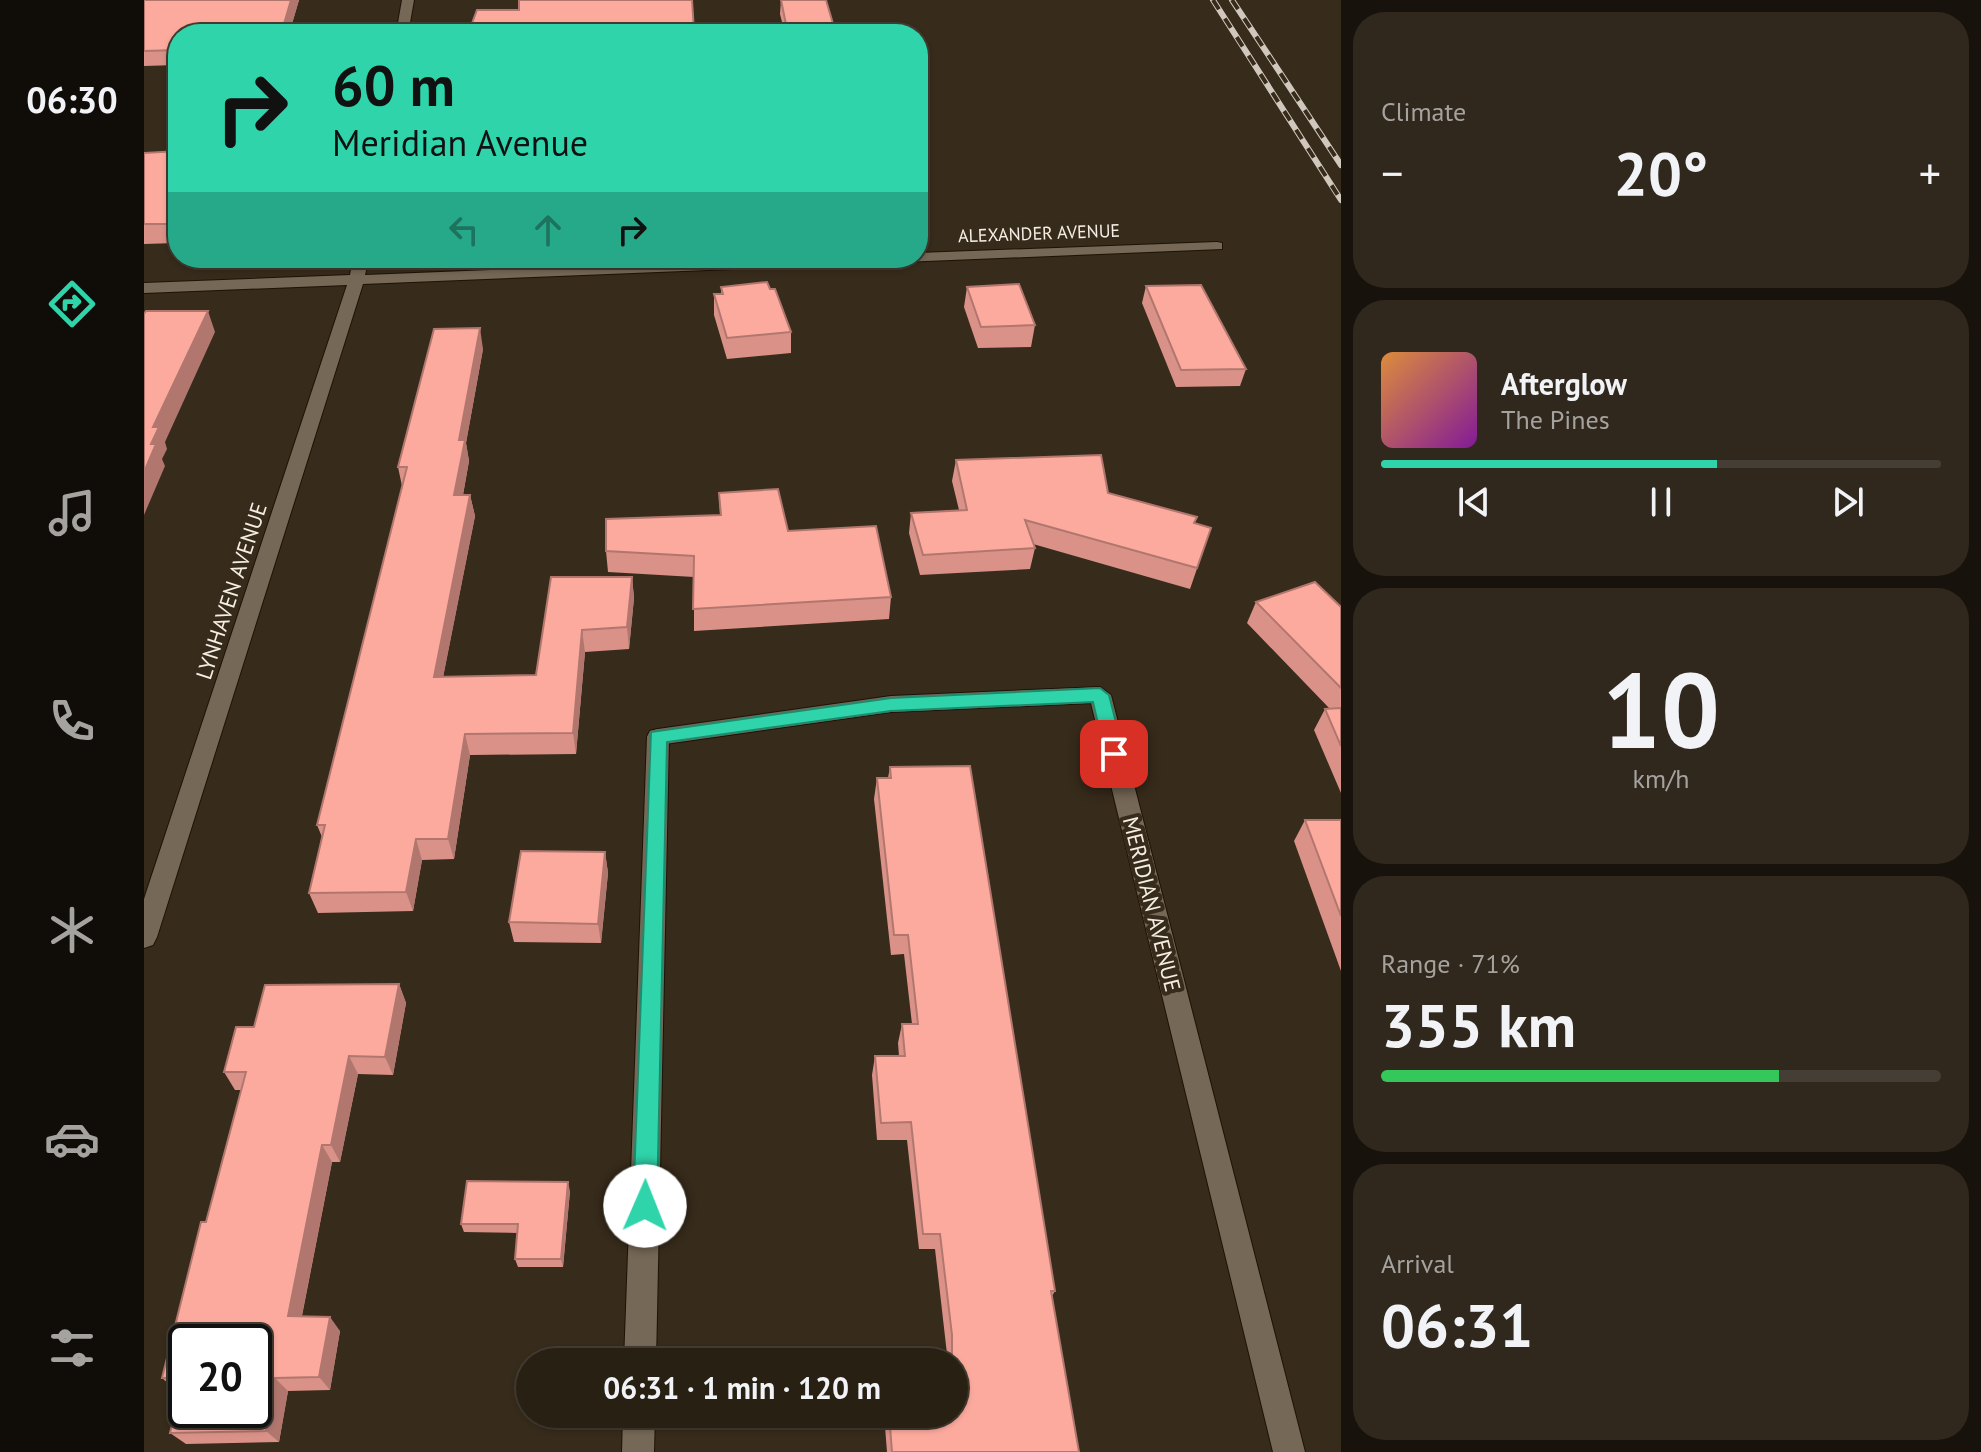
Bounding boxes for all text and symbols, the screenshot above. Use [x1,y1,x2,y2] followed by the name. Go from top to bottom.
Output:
[332,49,455,121] text: 60 m
[200,56,304,160] icon: right
[26,76,118,123] text: 06:30
[1381,95,1466,128] text: Climate
[332,119,588,166] text: Meridian Avenue
[1614,134,1708,212] text: 20°
[1381,144,1403,201] text: −
[1919,144,1941,201] text: +
[442,208,486,252] icon: left
[526,208,570,252] icon: ahead
[610,208,654,252] icon: right
[958,219,1120,247] street label: ALEXANDER AVENUE
[44,276,100,332] icon: directions
[1501,364,1627,403] text: Afterglow
[1501,403,1610,436] text: The Pines
[1452,480,1496,524] icon: previous
[1639,480,1683,524] icon: pause
[1826,480,1870,524] icon: next
[44,485,100,541] icon: music
[189,499,273,683] street label: LYNHAVEN AVENUE
[1602,642,1720,777] text: 10
[44,693,100,749] icon: phone
[1080,720,1148,788] pin
[1092,732,1136,776] icon: arrive
[1633,762,1690,795] text: km/h
[1117,814,1187,994] street label: MERIDIAN AVENUE
[44,902,100,958] icon: climate
[1381,947,1520,980] text: Range · 71%
[1381,986,1576,1064] text: 355 km
[44,1111,100,1167] icon: car
[603,1164,687,1248] position arrow
[1381,1247,1454,1280] text: Arrival
[1381,1286,1533,1364] text: 06:31
[44,1320,100,1376] icon: filters
[168,1324,272,1428] speed limit sign: 20
[603,1368,881,1407] text: 06:31 · 1 min · 120 m

